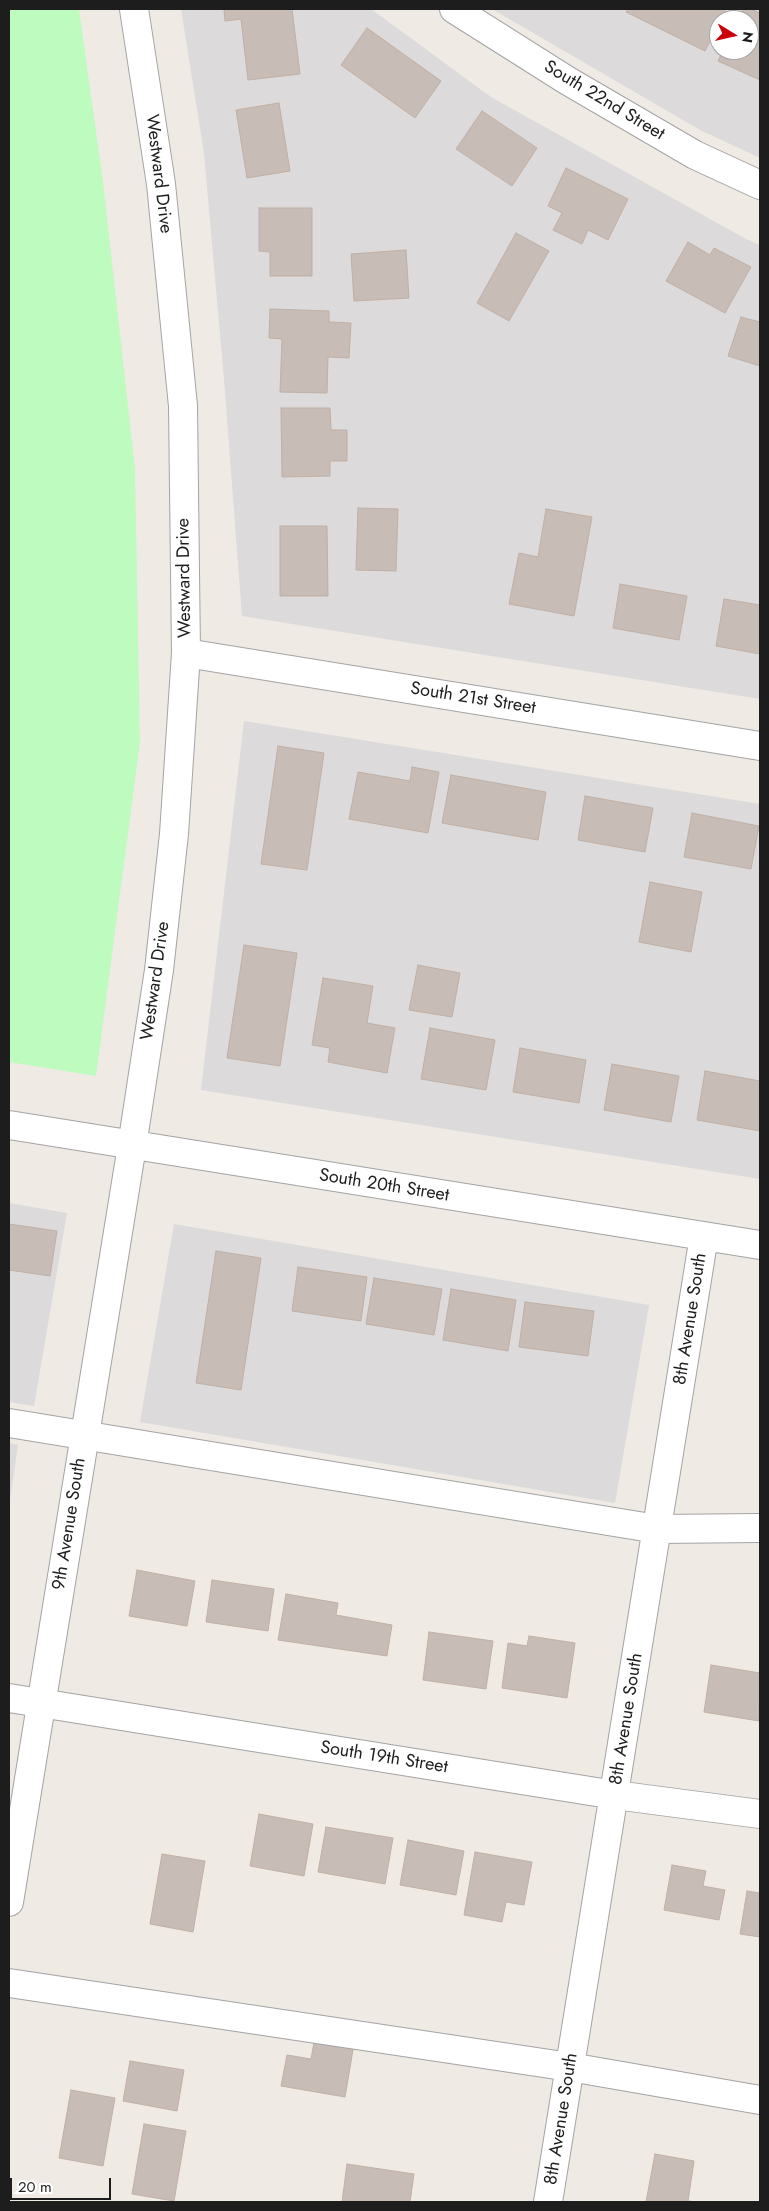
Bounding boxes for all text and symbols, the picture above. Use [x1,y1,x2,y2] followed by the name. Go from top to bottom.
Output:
[709,10,759,60] north arrow
[737,30,759,44] text: N
[540,57,668,145] street label: South 22nd Street
[140,113,176,235] street label: Westward Drive
[173,518,197,638] street label: Westward Drive
[409,678,537,720] street label: South 21st Street
[137,920,175,1042] street label: Westward Drive
[317,1165,451,1207] street label: South 20th Street
[670,1251,712,1387] street label: 8th Avenue South
[49,1456,91,1592] street label: 9th Avenue South
[606,1651,648,1787] street label: 8th Avenue South
[319,1737,449,1779] street label: South 19th Street
[541,2051,583,2187] street label: 8th Avenue South
[12,2168,114,2200] scale bar
[18,2176,52,2198] text: 20 m

